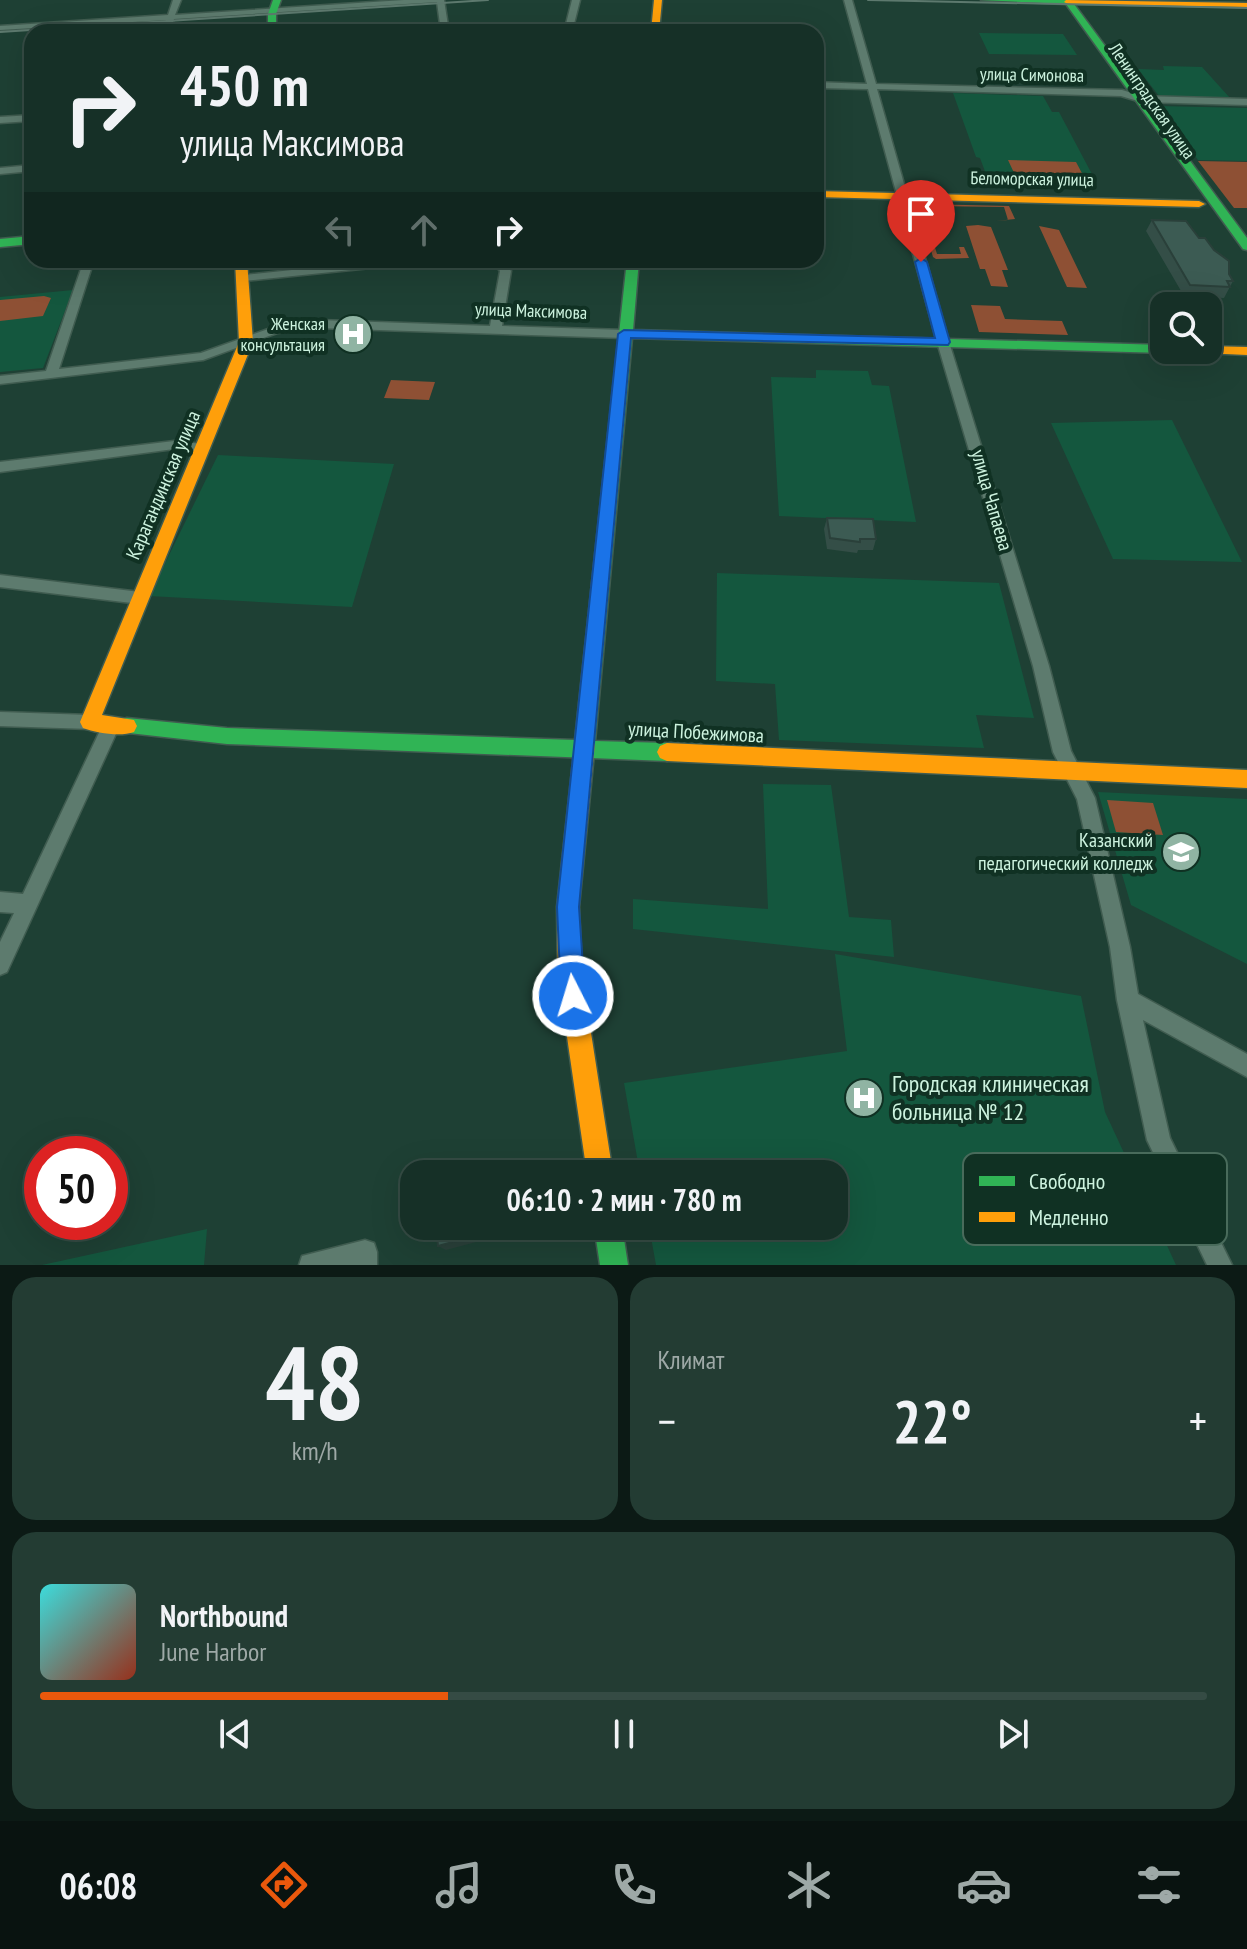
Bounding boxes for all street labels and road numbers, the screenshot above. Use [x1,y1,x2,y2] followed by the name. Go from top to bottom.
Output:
[1103,37,1201,163] street label: Ленинградская улица
[980,62,1084,87] street label: улица Симонова
[970,166,1094,191] street label: Беломорская улица
[475,297,587,324] street label: улица Максимова
[120,407,206,563] street label: Карагандинская улица
[965,446,1019,554] street label: улица Чапаева
[627,715,765,749] street label: улица Побежимова

